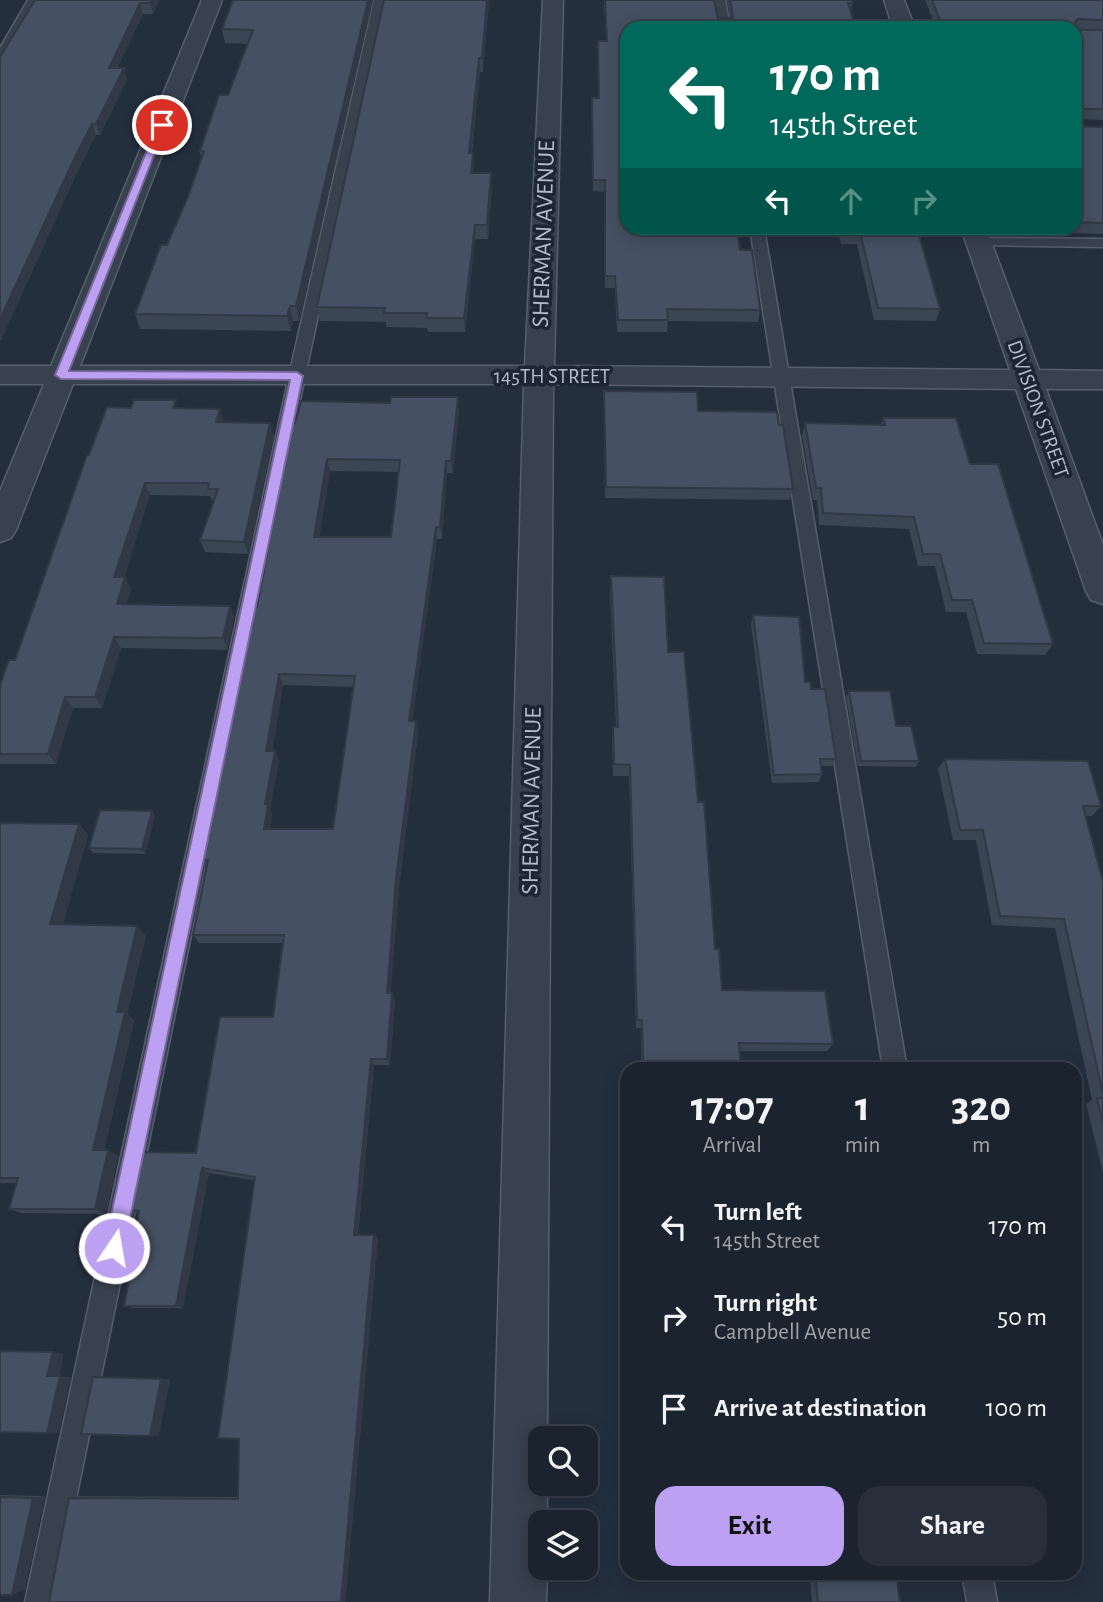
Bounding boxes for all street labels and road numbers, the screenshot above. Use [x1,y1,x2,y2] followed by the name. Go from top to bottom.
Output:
[529,140,559,328] street label: SHERMAN AVENUE
[1003,337,1073,481] street label: DIVISION STREET
[494,366,610,387] street label: 145TH STREET
[518,707,546,895] street label: SHERMAN AVENUE

